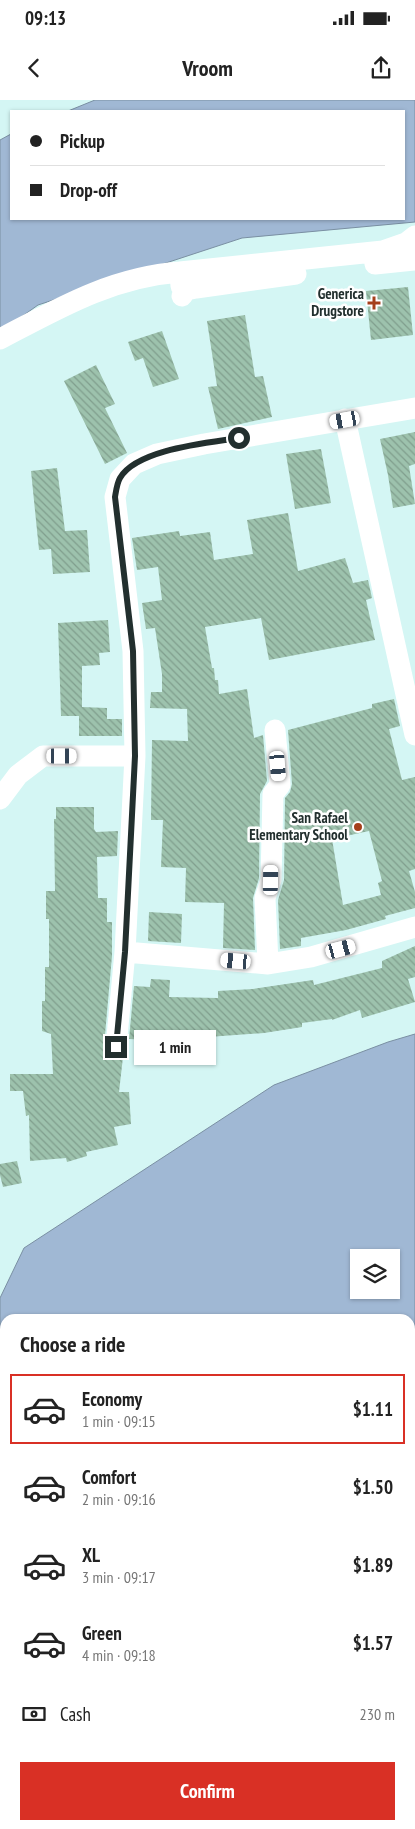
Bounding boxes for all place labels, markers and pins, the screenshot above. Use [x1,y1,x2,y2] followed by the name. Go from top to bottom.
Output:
[311,284,364,320] place label: Generica Drugstore
[368,297,380,309] marker: Generica Drugstore
[249,808,348,844] place label: San Rafael Elementary School
[352,821,364,833] marker: San Rafael Elementary School

